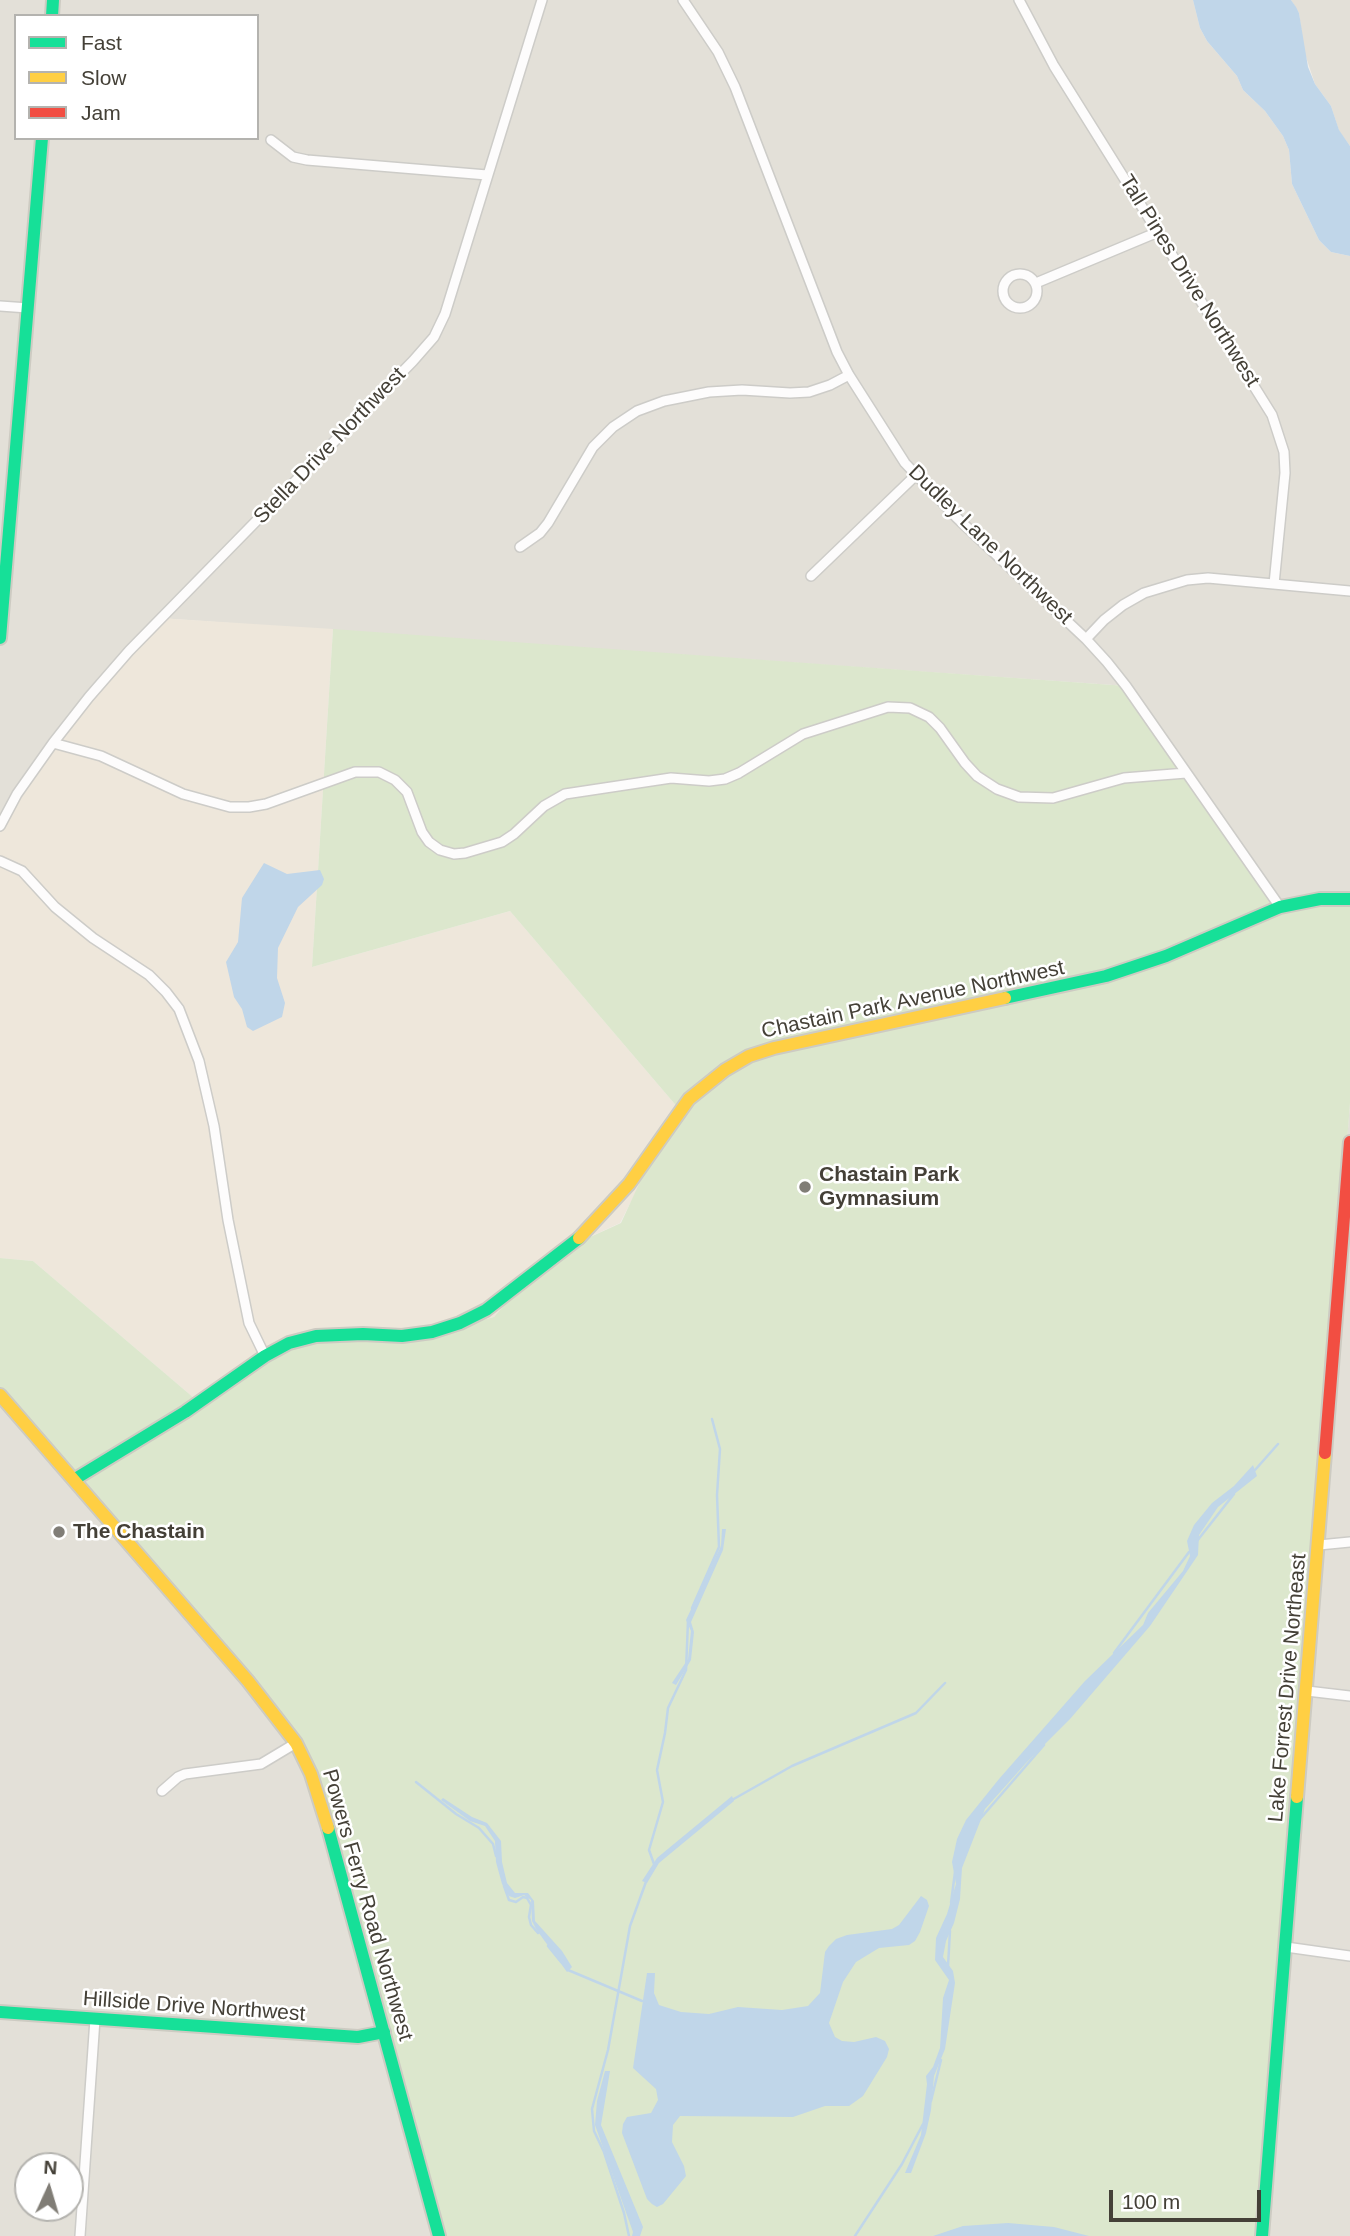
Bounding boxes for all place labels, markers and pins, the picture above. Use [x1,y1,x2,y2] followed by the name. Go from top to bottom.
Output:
[819,1162,959,1212] place label: Chastain Park Gymnasium
[797,1179,813,1195] marker: Chastain Park Gymnasium
[73,1519,205,1545] place label: The Chastain
[51,1524,67,1540] marker: The Chastain

